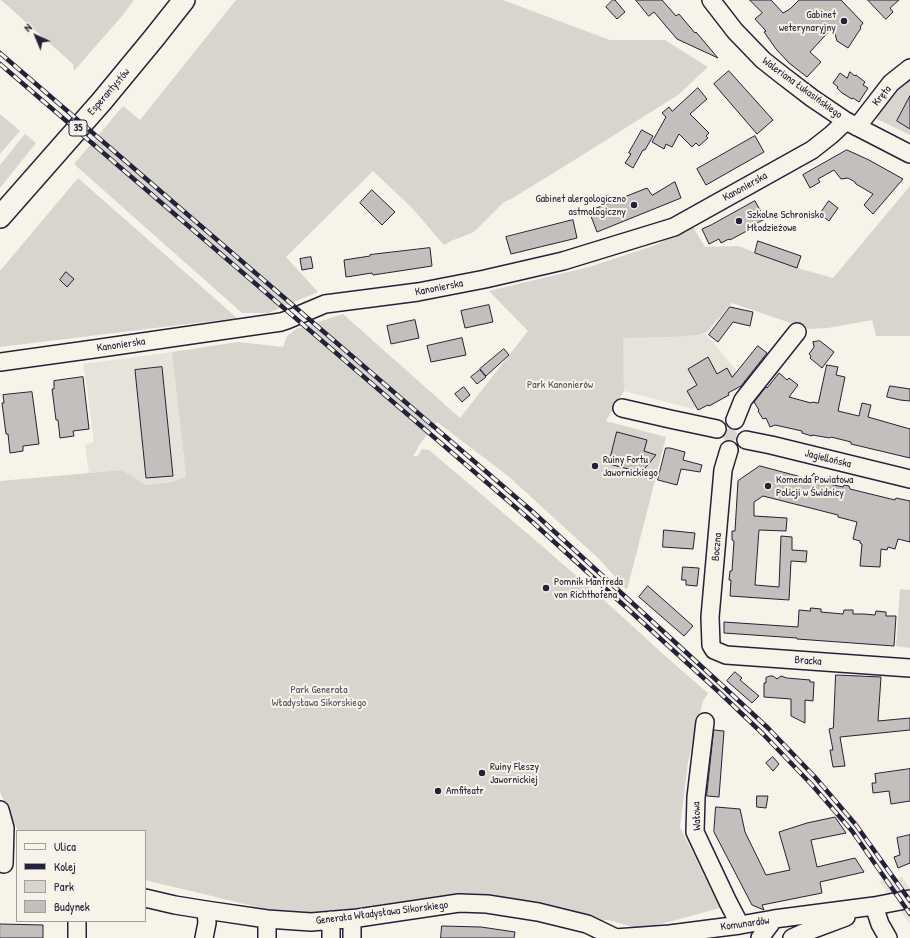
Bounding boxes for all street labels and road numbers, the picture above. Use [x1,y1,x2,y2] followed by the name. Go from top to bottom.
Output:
[759,54,845,122] street label: Waleriana Łukasińskiego
[85,66,133,118] street label: Esperantystów
[870,83,894,109] street label: Kręta
[69,120,87,136] road number: 35
[721,169,769,205] street label: Kanonierska
[414,277,464,299] street label: Kanonierska
[96,335,146,355] street label: Kanonierska
[803,447,853,471] street label: Jagiellońska
[709,532,725,562] street label: Boczna
[794,653,822,669] street label: Bracka
[690,801,704,831] street label: Wałowa
[315,898,449,928] street label: Generała Władysława Sikorskiego
[720,914,770,934] street label: Komunardów

